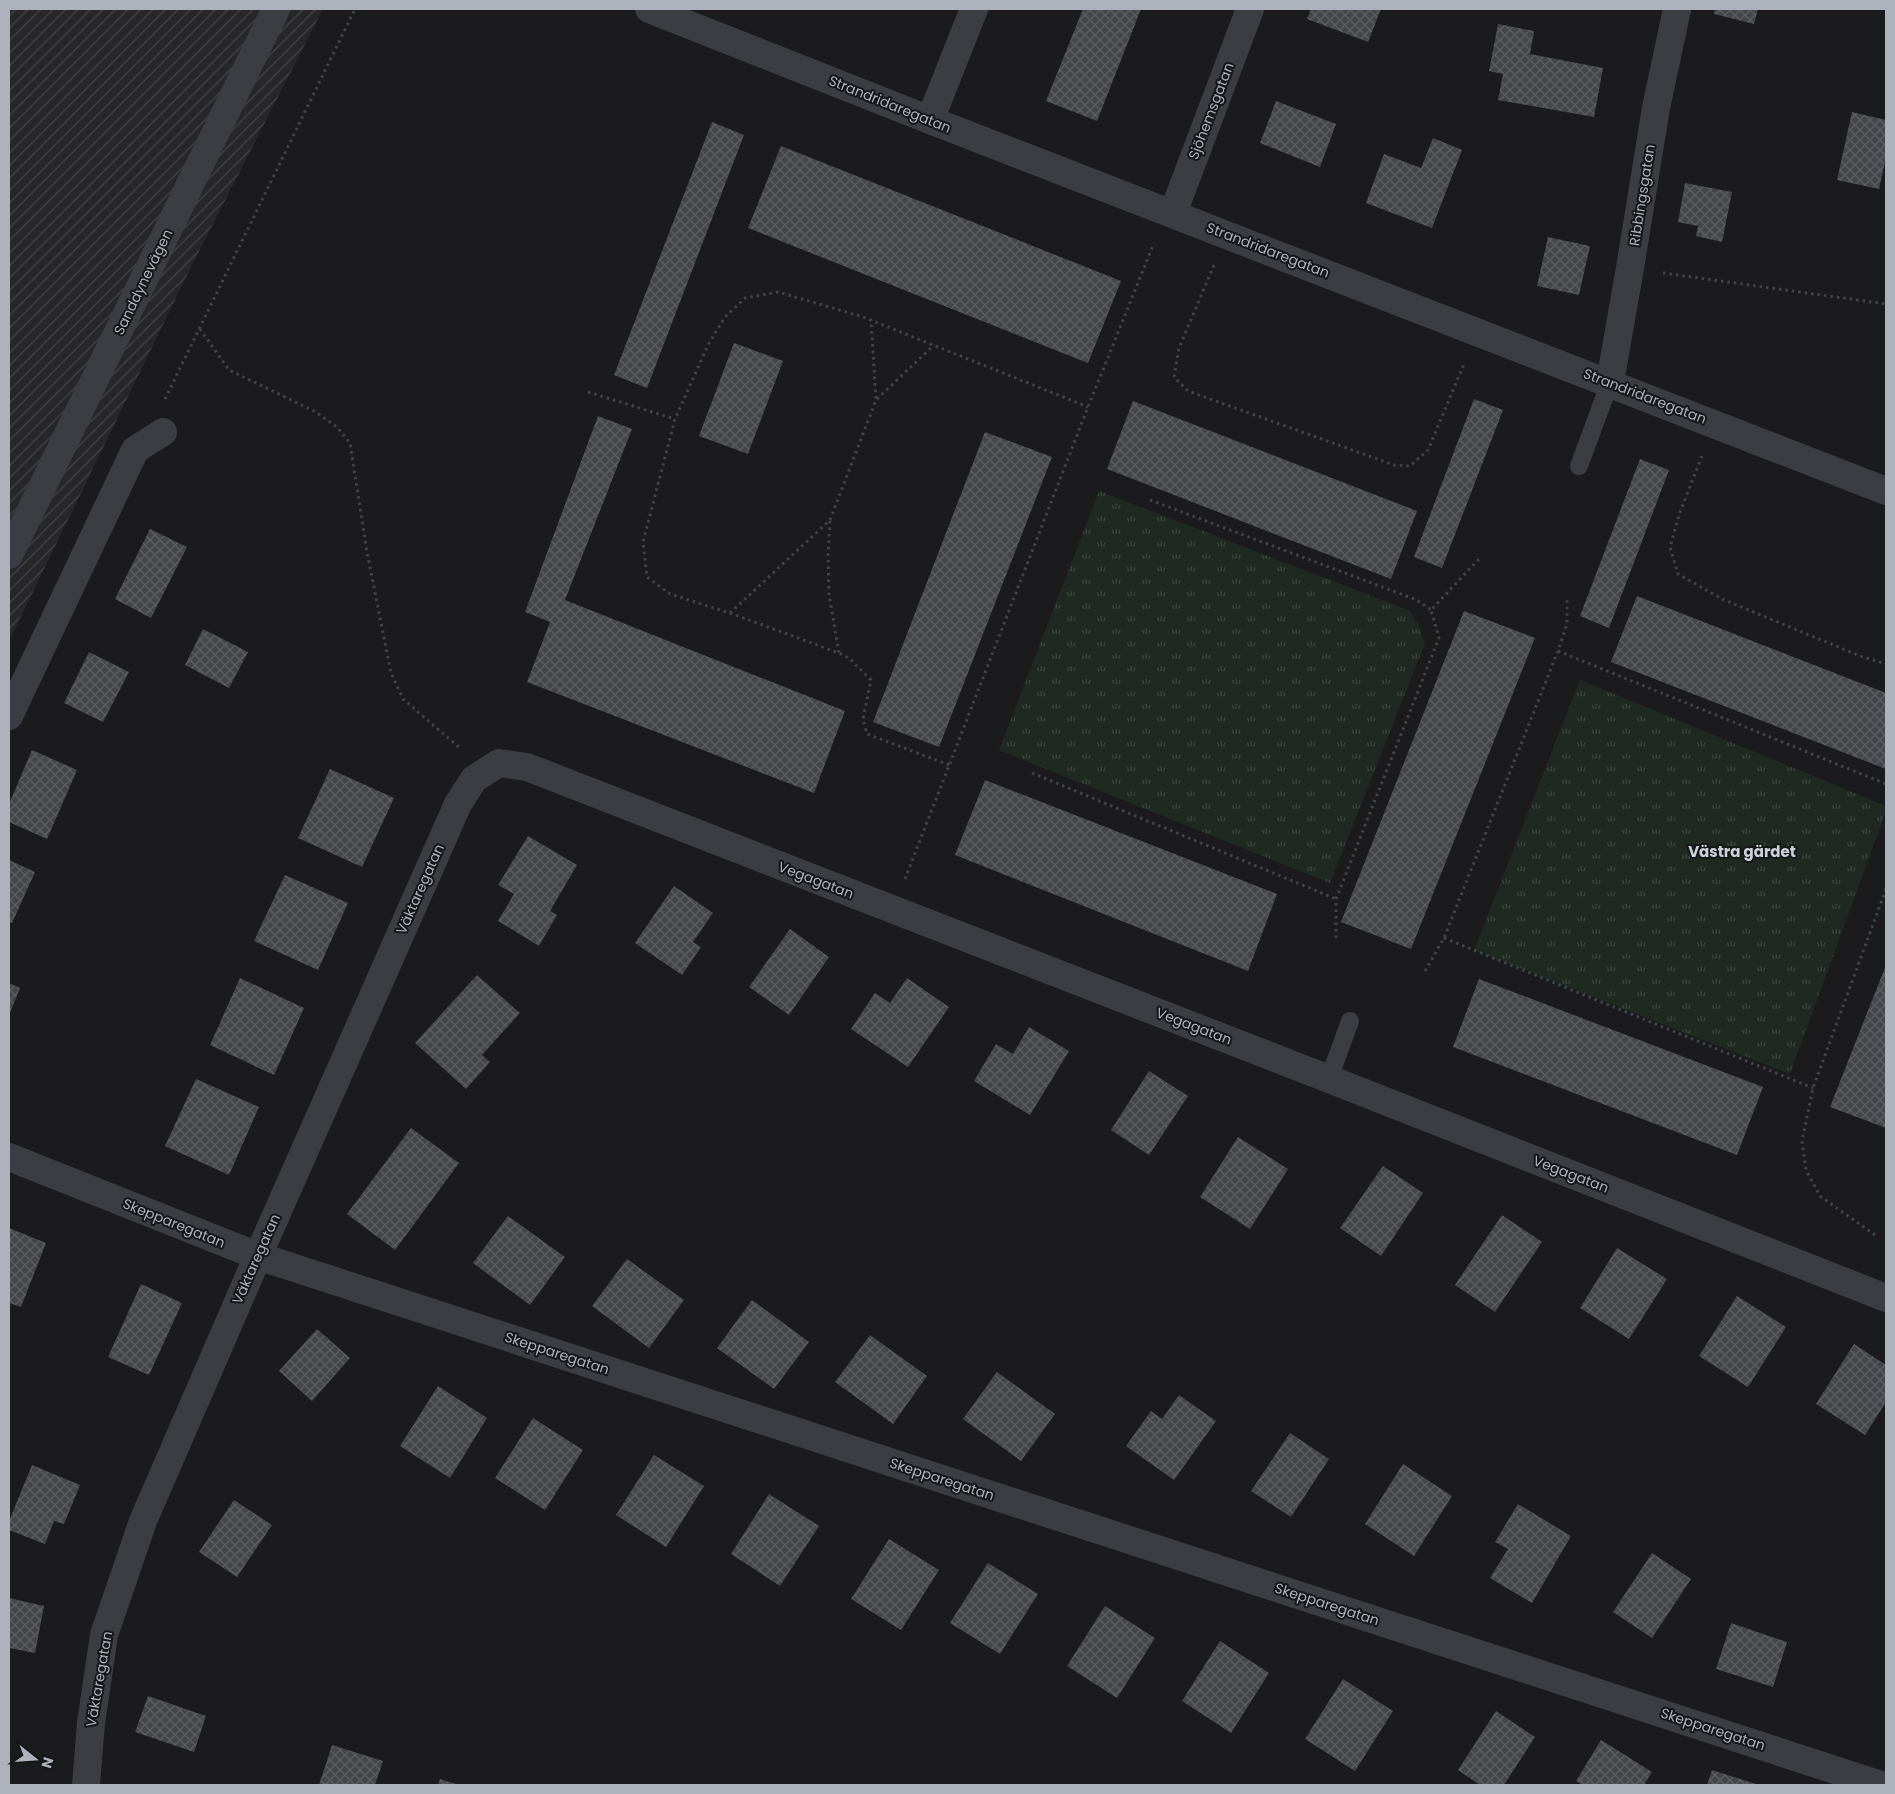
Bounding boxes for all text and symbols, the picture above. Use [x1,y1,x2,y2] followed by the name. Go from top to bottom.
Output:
[1183,60,1239,162] street label: Sjöhemsgatan
[826,70,954,138] street label: Strandridaregatan
[1624,143,1660,247] street label: Ribbingsgatan
[1204,217,1332,283] street label: Strandridaregatan
[109,226,177,338] street label: Sanddynevägen
[1581,363,1709,429] street label: Strandridaregatan
[391,841,449,937] street label: Väktaregatan
[1688,841,1796,862] district label: Västra gärdet
[775,856,857,904] street label: Vegagatan
[1153,1002,1235,1050] street label: Vegagatan
[1530,1150,1612,1198] street label: Vegagatan
[120,1193,228,1253] street label: Skepparegatan
[227,1211,285,1307] street label: Väktaregatan
[502,1327,612,1379] street label: Skepparegatan
[887,1453,997,1505] street label: Skepparegatan
[1272,1578,1382,1630] street label: Skepparegatan
[81,1629,117,1729] street label: Väktaregatan
[1658,1703,1768,1755] street label: Skepparegatan
[10,1734,60,1784] north arrow
[36,1755,59,1771] text: N

